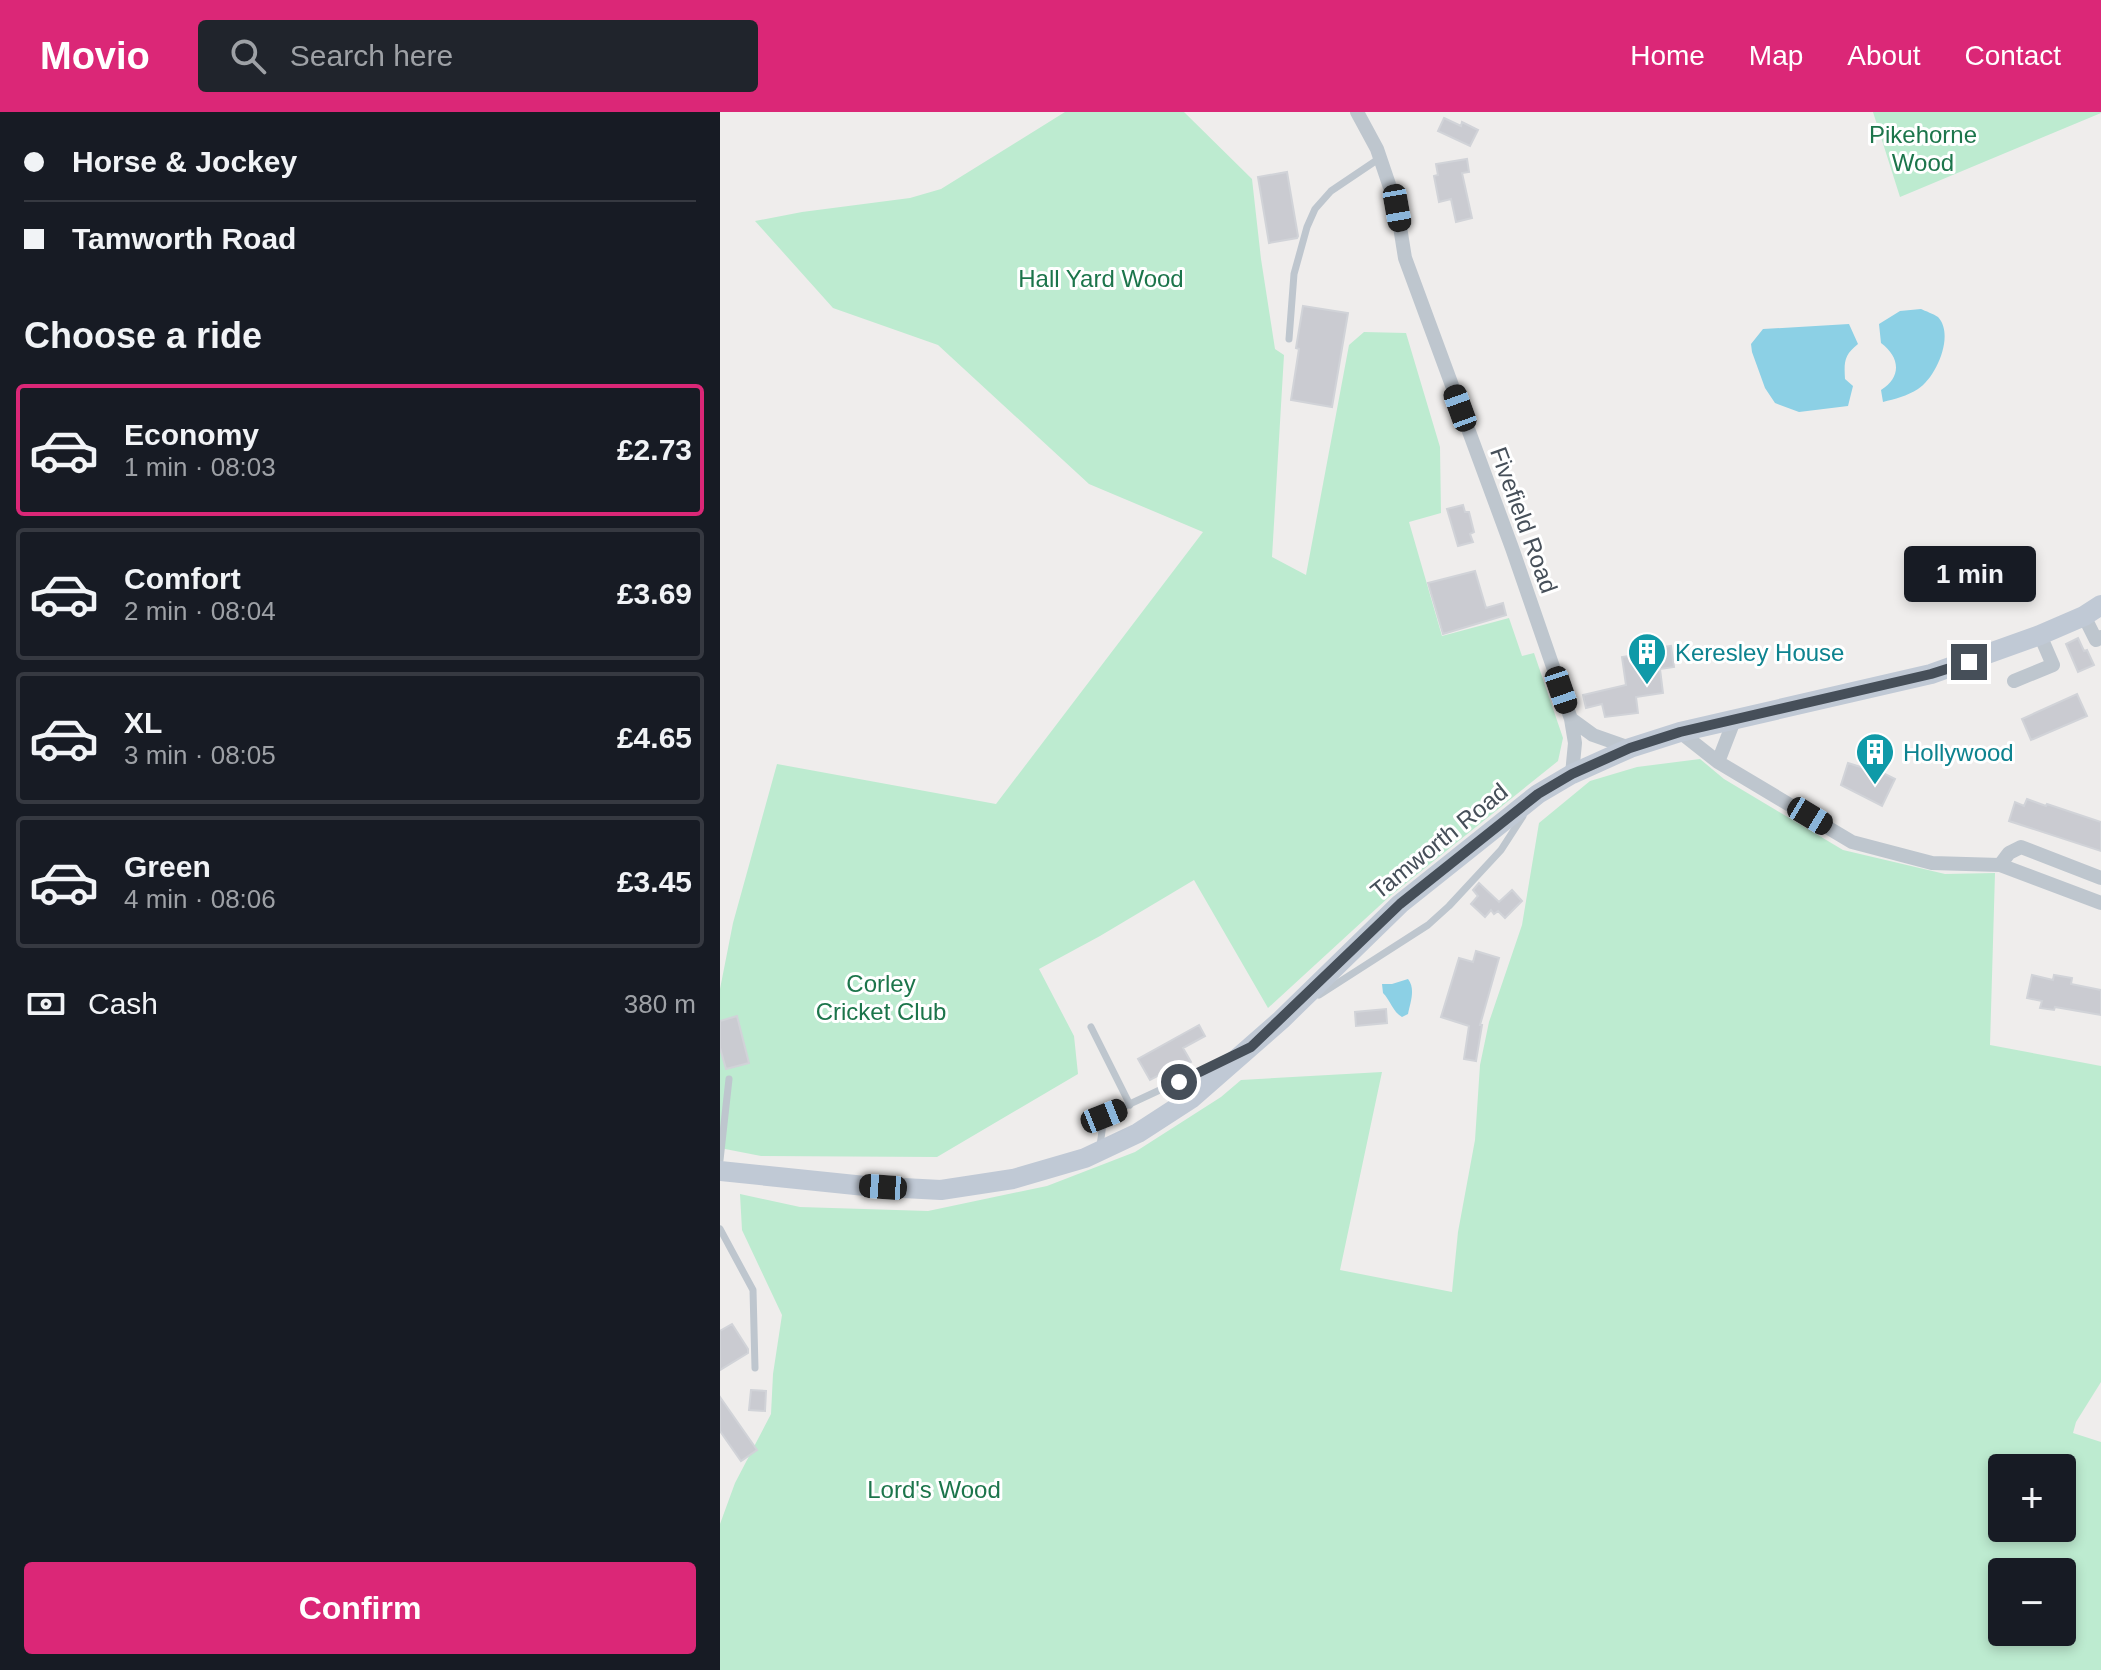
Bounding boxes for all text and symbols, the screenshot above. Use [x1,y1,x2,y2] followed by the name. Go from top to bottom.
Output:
[198,20,758,92] search box
[226,34,270,78] icon: search
[40,35,150,77] text: Movio
[290,39,453,72] text: Search here
[1630,40,1705,71] text: Home
[1749,40,1803,71] text: Map
[1847,40,1921,71] text: About
[1965,40,2061,71] text: Contact
[1869,121,1977,176] park label: Pikehorne Wood
[72,145,297,178] text: Horse & Jockey
[1381,182,1413,234] car
[72,222,296,255] text: Tamworth Road
[1018,265,1184,292] park label: Hall Yard Wood
[24,315,262,356] text: Choose a ride
[1441,381,1479,435] car
[28,414,100,486] icon: car
[124,418,259,451] text: Economy
[617,433,692,466] text: £2.73
[1485,443,1563,597] street label: Fivefield Road
[124,452,276,482] text: 1 min · 08:03
[1903,546,2035,602] callout: 1 min
[28,558,100,630] icon: car
[1936,559,2004,589] text: 1 min
[124,562,241,595] text: Comfort
[617,577,692,610] text: £3.69
[124,596,276,626] text: 2 min · 08:04
[1626,631,1668,686] building icon: Keresley House
[1675,639,1844,666] place label: Keresley House
[1951,644,1987,680] route end
[1542,663,1580,717] car
[28,702,100,774] icon: car
[124,706,162,739] text: XL
[617,721,692,754] text: £4.65
[1854,731,1896,786] building icon: Hollywood
[1903,739,2014,766] place label: Hollywood
[124,740,276,770] text: 3 min · 08:05
[1365,778,1513,904] street label: Tamworth Road
[1783,793,1837,839] car
[28,846,100,918] icon: car
[124,850,211,883] text: Green
[617,865,692,898] text: £3.45
[124,884,276,914] text: 4 min · 08:06
[816,970,946,1025] park label: Corley Cricket Club
[24,982,68,1026] icon: cash
[88,987,158,1020] text: Cash
[624,989,696,1019] text: 380 m
[1161,1064,1197,1100] route start
[1077,1096,1131,1136] car
[858,1173,908,1201] car
[1988,1454,2076,1646] map controls
[1988,1454,2076,1542] button: +
[867,1476,1001,1503] park label: Lord's Wood
[1988,1558,2076,1646] button: −
[24,1562,696,1654] button: Confirm

